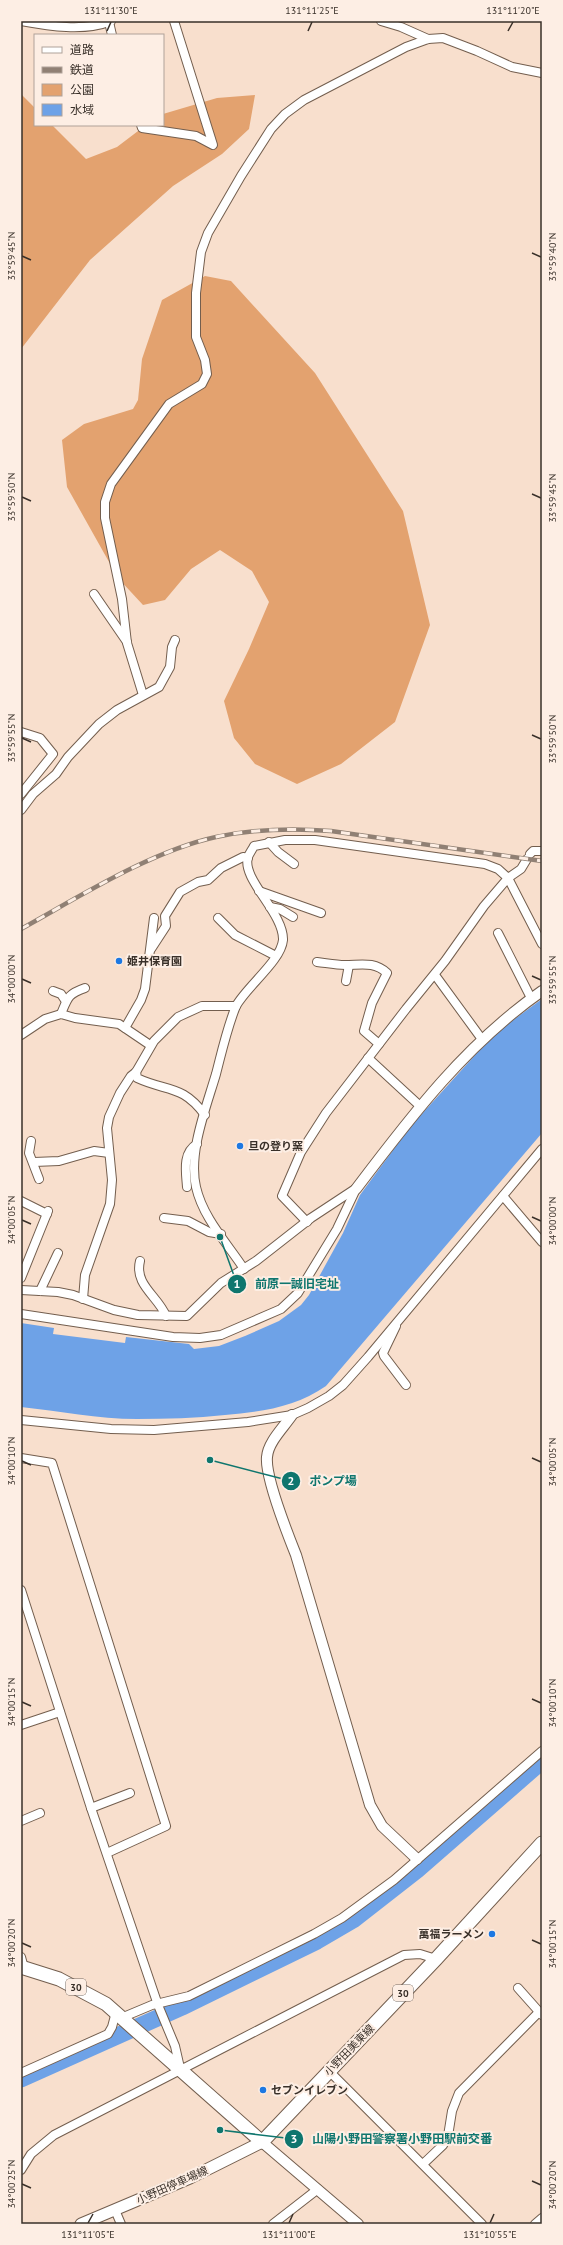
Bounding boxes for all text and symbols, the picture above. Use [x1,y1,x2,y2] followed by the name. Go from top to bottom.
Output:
[84,4,138,17] text: 131°11'30"E
[285,4,339,17] text: 131°11'25"E
[486,4,540,17] text: 131°11'20"E
[34,34,164,126] legend
[70,42,94,57] text: 道路
[70,62,94,77] text: 鉄道
[70,82,94,97] text: 公園
[70,102,94,117] text: 水域
[5,231,18,281] text: 33°59'45"N
[546,232,559,282] text: 33°59'40"N
[5,472,18,522] text: 33°59'50"N
[546,473,559,523] text: 33°59'45"N
[5,713,18,763] text: 33°59'55"N
[546,714,559,764] text: 33°59'50"N
[5,954,18,1004] text: 34°00'00"N
[127,954,182,968] place label: 姫井保育園
[546,955,559,1005] text: 33°59'55"N
[114,956,124,966] marker: 姫井保育園
[248,1139,303,1153] place label: 旦の登り窯
[235,1141,245,1151] marker: 旦の登り窯
[5,1195,18,1245] text: 34°00'05"N
[546,1196,559,1246] text: 34°00'00"N
[227,1272,347,1296] callout: 前原一誠旧宅址
[234,1276,240,1291] text: 1
[255,1276,339,1291] text: 前原一誠旧宅址
[5,1436,18,1486] text: 34°00'10"N
[546,1437,559,1487] text: 34°00'05"N
[281,1469,365,1493] callout: ポンプ場
[288,1473,294,1488] text: 2
[309,1473,357,1488] text: ポンプ場
[5,1677,18,1727] text: 34°00'15"N
[546,1678,559,1728] text: 34°00'10"N
[5,1918,18,1968] text: 34°00'20"N
[546,1919,559,1969] text: 34°00'15"N
[418,1927,484,1941] place label: 萬福ラーメン
[487,1929,497,1939] marker: 萬福ラーメン
[66,1979,86,1995] road number: 30
[393,1985,413,2001] road number: 30
[321,2021,377,2079] street label: 小野田美東線
[271,2083,348,2097] place label: セブンイレブン
[258,2085,268,2095] marker: セブンイレブン
[284,2127,500,2151] callout: 山陽小野田警察署小野田駅前交番
[291,2131,297,2146] text: 3
[312,2131,493,2146] text: 山陽小野田警察署小野田駅前交番
[5,2159,18,2209] text: 34°00'25"N
[546,2160,559,2210] text: 34°00'20"N
[134,2163,210,2207] street label: 小野田停車場線
[61,2228,115,2241] text: 131°11'05"E
[262,2228,316,2241] text: 131°11'00"E
[463,2228,517,2241] text: 131°10'55"E

